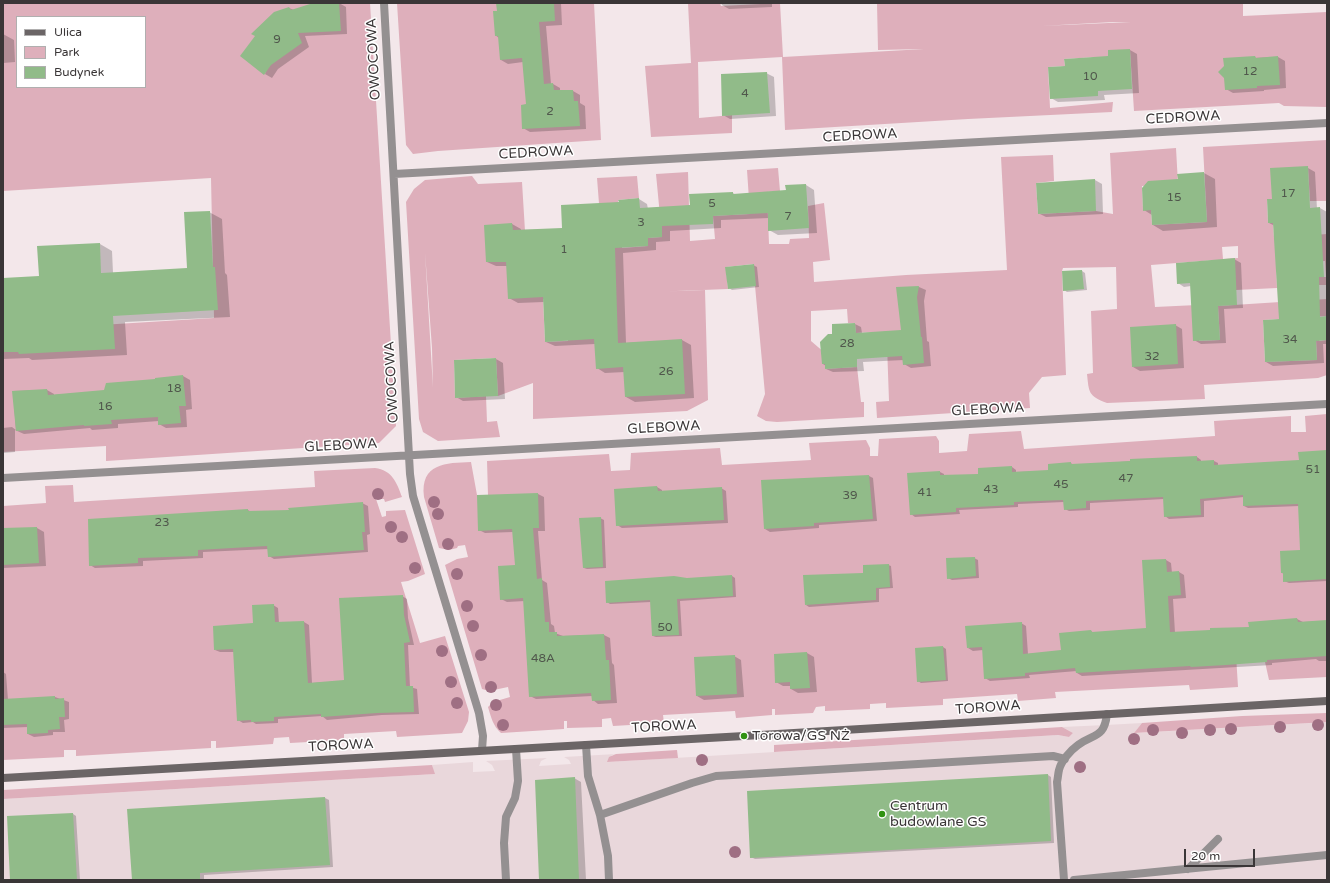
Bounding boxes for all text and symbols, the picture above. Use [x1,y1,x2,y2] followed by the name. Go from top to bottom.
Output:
[16,16,146,88] legend
[363,17,385,101] street label: OWOCOWA
[54,25,82,39] text: Ulica
[273,33,281,47] house number: 9
[54,45,80,59] text: Park
[54,65,104,79] text: Budynek
[1242,65,1258,79] house number: 12
[1082,70,1098,84] house number: 10
[741,87,749,101] house number: 4
[546,105,554,119] house number: 2
[1145,108,1221,128] street label: CEDROWA
[822,126,898,146] street label: CEDROWA
[498,143,574,163] street label: CEDROWA
[1280,187,1296,201] house number: 17
[1166,191,1182,205] house number: 15
[708,197,716,211] house number: 5
[784,210,792,224] house number: 7
[637,216,645,230] house number: 3
[560,243,568,257] house number: 1
[1282,333,1298,347] house number: 34
[839,337,855,351] house number: 28
[381,340,403,424] street label: OWOCOWA
[1144,350,1160,364] house number: 32
[658,365,674,379] house number: 26
[166,382,182,396] house number: 18
[97,400,113,414] house number: 16
[951,400,1025,420] street label: GLEBOWA
[627,418,701,438] street label: GLEBOWA
[304,436,378,456] street label: GLEBOWA
[1305,463,1321,477] house number: 51
[1118,472,1134,486] house number: 47
[1053,478,1069,492] house number: 45
[983,483,999,497] house number: 43
[917,486,933,500] house number: 41
[842,489,858,503] house number: 39
[154,516,170,530] house number: 23
[657,621,673,635] house number: 50
[531,652,555,666] house number: 48A
[955,697,1021,719] street label: TOROWA
[631,717,697,737] street label: TOROWA
[752,728,850,744] place label: Torowa/GS NŻ
[739,731,749,741] marker: Torowa/GS NŻ
[308,736,374,756] street label: TOROWA
[890,798,986,830] place label: Centrum budowlane GS
[877,809,887,819] marker: Centrum budowlane GS
[1186,841,1257,867] scale bar
[1191,849,1220,863] text: 20 m

